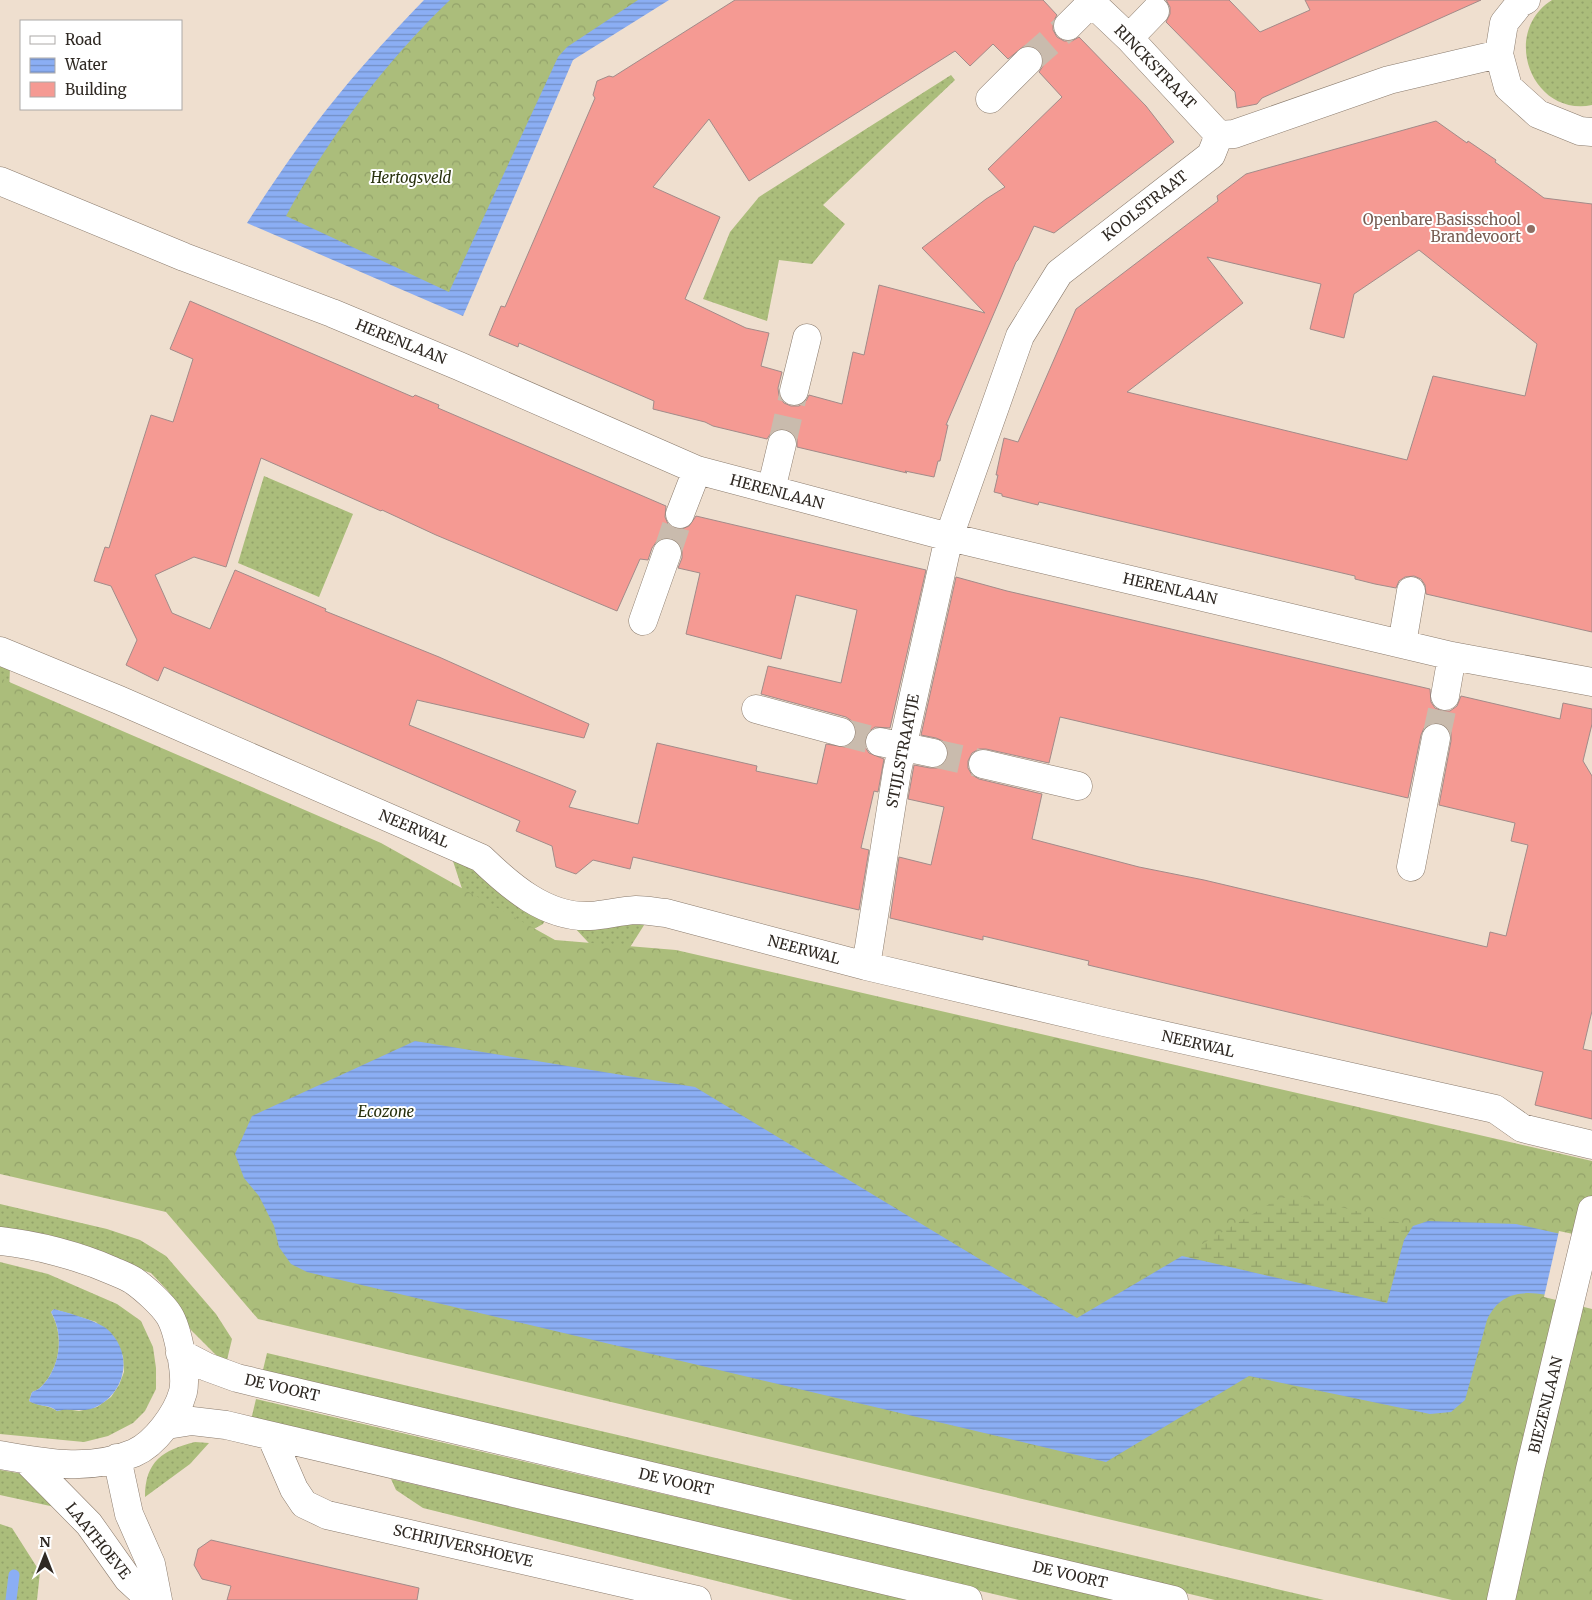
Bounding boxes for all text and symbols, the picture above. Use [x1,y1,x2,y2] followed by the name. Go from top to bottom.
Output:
[20,20,182,110] legend
[1110,21,1201,113] street label: RINCKSTRAAT
[65,30,101,49] text: Road
[64,55,108,74] text: Water
[65,80,127,99] text: Building
[1098,166,1192,245] street label: KOOLSTRAAT
[370,168,452,187] park label: Hertogsveld
[1363,210,1521,246] place label: Openbare Basisschool Brandevoort
[1525,223,1537,235] marker: Openbare Basisschool Brandevoort
[353,315,450,369] street label: HERENLAAN
[728,470,827,513] street label: HERENLAAN
[1121,568,1220,609] street label: HERENLAAN
[882,692,923,810] street label: STIJLSTRAATJE
[376,805,453,852] street label: NEERWAL
[766,931,843,968] street label: NEERWAL
[1160,1026,1237,1061] street label: NEERWAL
[358,1102,415,1121] park label: Ecozone
[1524,1354,1567,1455] street label: BIEZENLAAN
[243,1370,322,1405] street label: DE VOORT
[637,1464,716,1499] street label: DE VOORT
[62,1499,135,1583] street label: LAATHOEVE
[391,1520,535,1571] street label: SCHRIJVERSHOEVE
[20,1530,70,1580] north arrow
[39,1533,51,1551] text: N
[1031,1557,1110,1592] street label: DE VOORT

